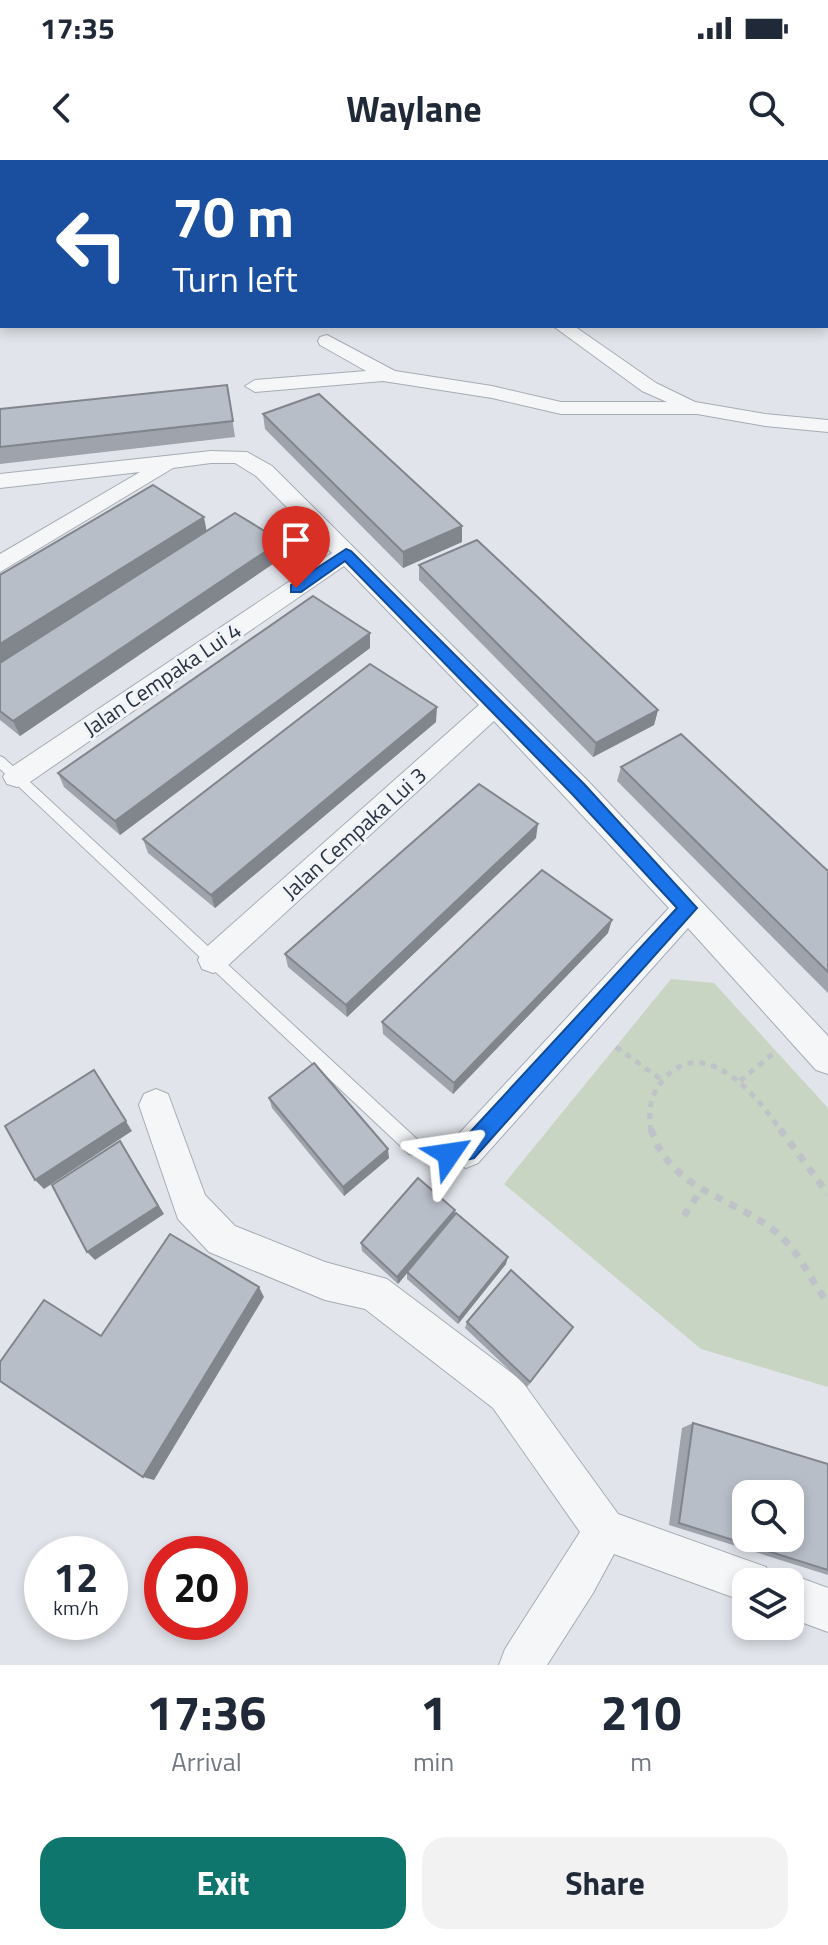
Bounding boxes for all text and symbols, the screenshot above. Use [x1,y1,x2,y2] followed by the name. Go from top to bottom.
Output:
[40,5,115,51] text: 17:35
[346,81,482,136] text: Waylane
[40,86,84,130] icon: back
[744,86,788,130] icon: search
[172,174,294,259] text: 70 m
[40,192,144,296] icon: left
[172,251,298,306] text: Turn left
[262,506,330,588] pin
[274,518,318,562] icon: arrive
[76,613,248,745] street label: Jalan Cempaka Lui 4
[274,759,434,907] street label: Jalan Cempaka Lui 3
[407,1112,491,1196] position arrow
[732,1480,804,1640] map controls
[732,1480,804,1552] button: search
[144,1536,248,1640] speed limit sign: 20
[54,1547,98,1608] text: 12
[732,1568,804,1640] button: layers
[53,1592,99,1623] text: km/h
[147,1676,266,1749] text: 17:36
[420,1676,447,1749] text: 1
[601,1676,681,1749] text: 210
[171,1742,242,1781] text: Arrival
[413,1742,454,1781] text: min
[630,1742,652,1781] text: m
[40,1837,406,1929] button: Exit
[422,1837,788,1929] button: Share

